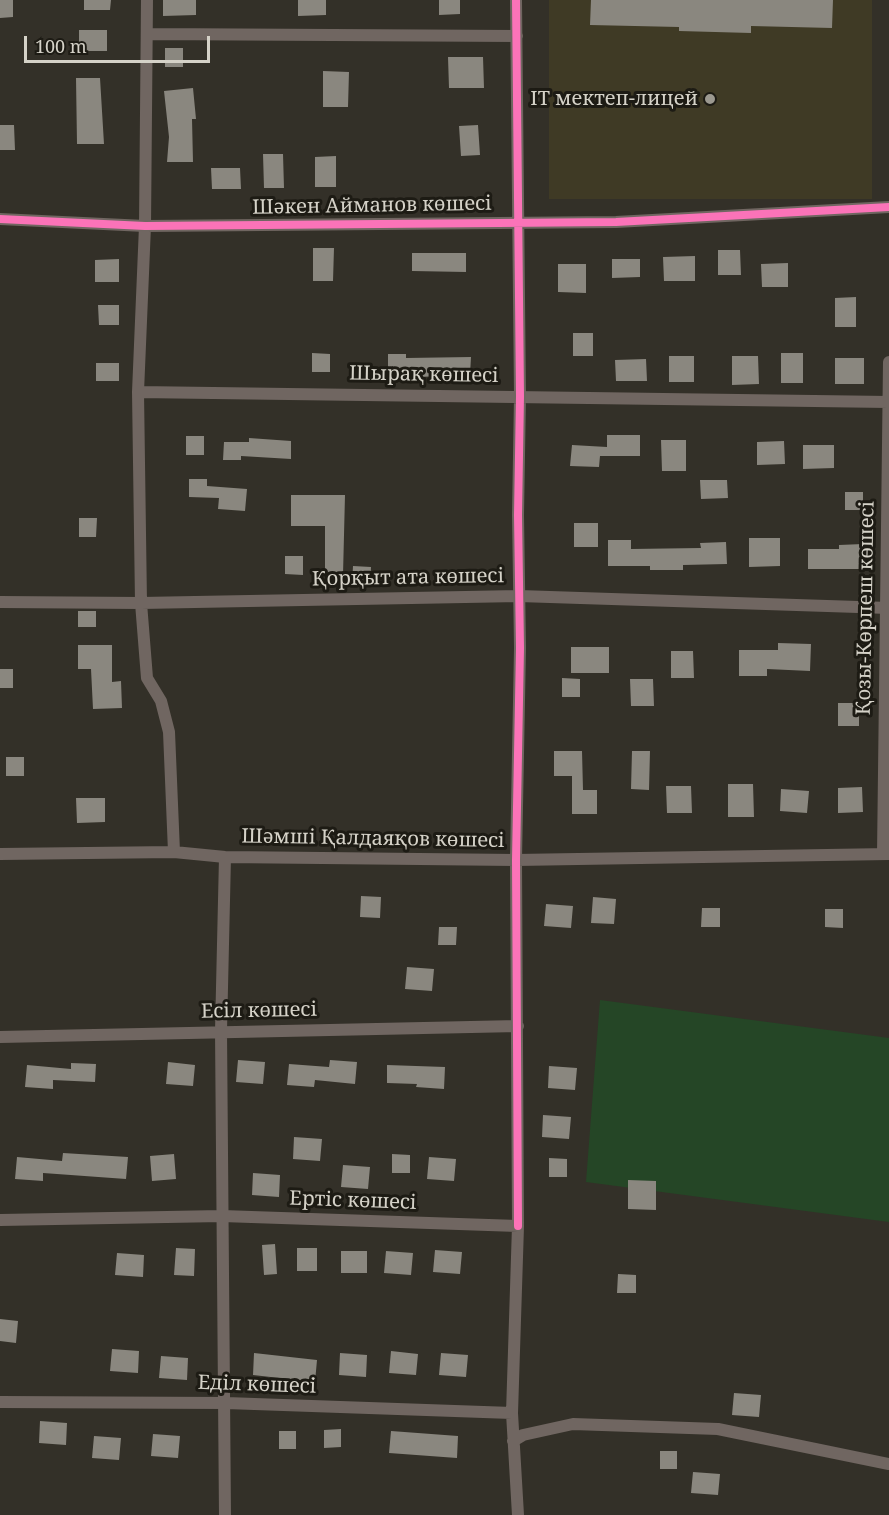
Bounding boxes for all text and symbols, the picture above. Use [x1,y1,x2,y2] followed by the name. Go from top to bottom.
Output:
[27,24,213,62] scale bar
[35,34,87,58] text: 100 m
[530,87,698,111] place label: IT мектеп-лицей
[703,92,717,106] marker: IT мектеп-лицей
[252,192,492,220] street label: Шәкен Айманов көшесі
[349,362,499,388] street label: Шырақ көшесі
[852,501,880,715] street label: Қозы-Көрпеш көшесі
[312,564,504,592] street label: Қорқыт ата көшесі
[241,825,505,853] street label: Шәмші Қалдаяқов көшесі
[201,998,317,1024] street label: Есіл көшесі
[289,1187,417,1215] street label: Ертіс көшесі
[197,1371,317,1399] street label: Еділ көшесі

